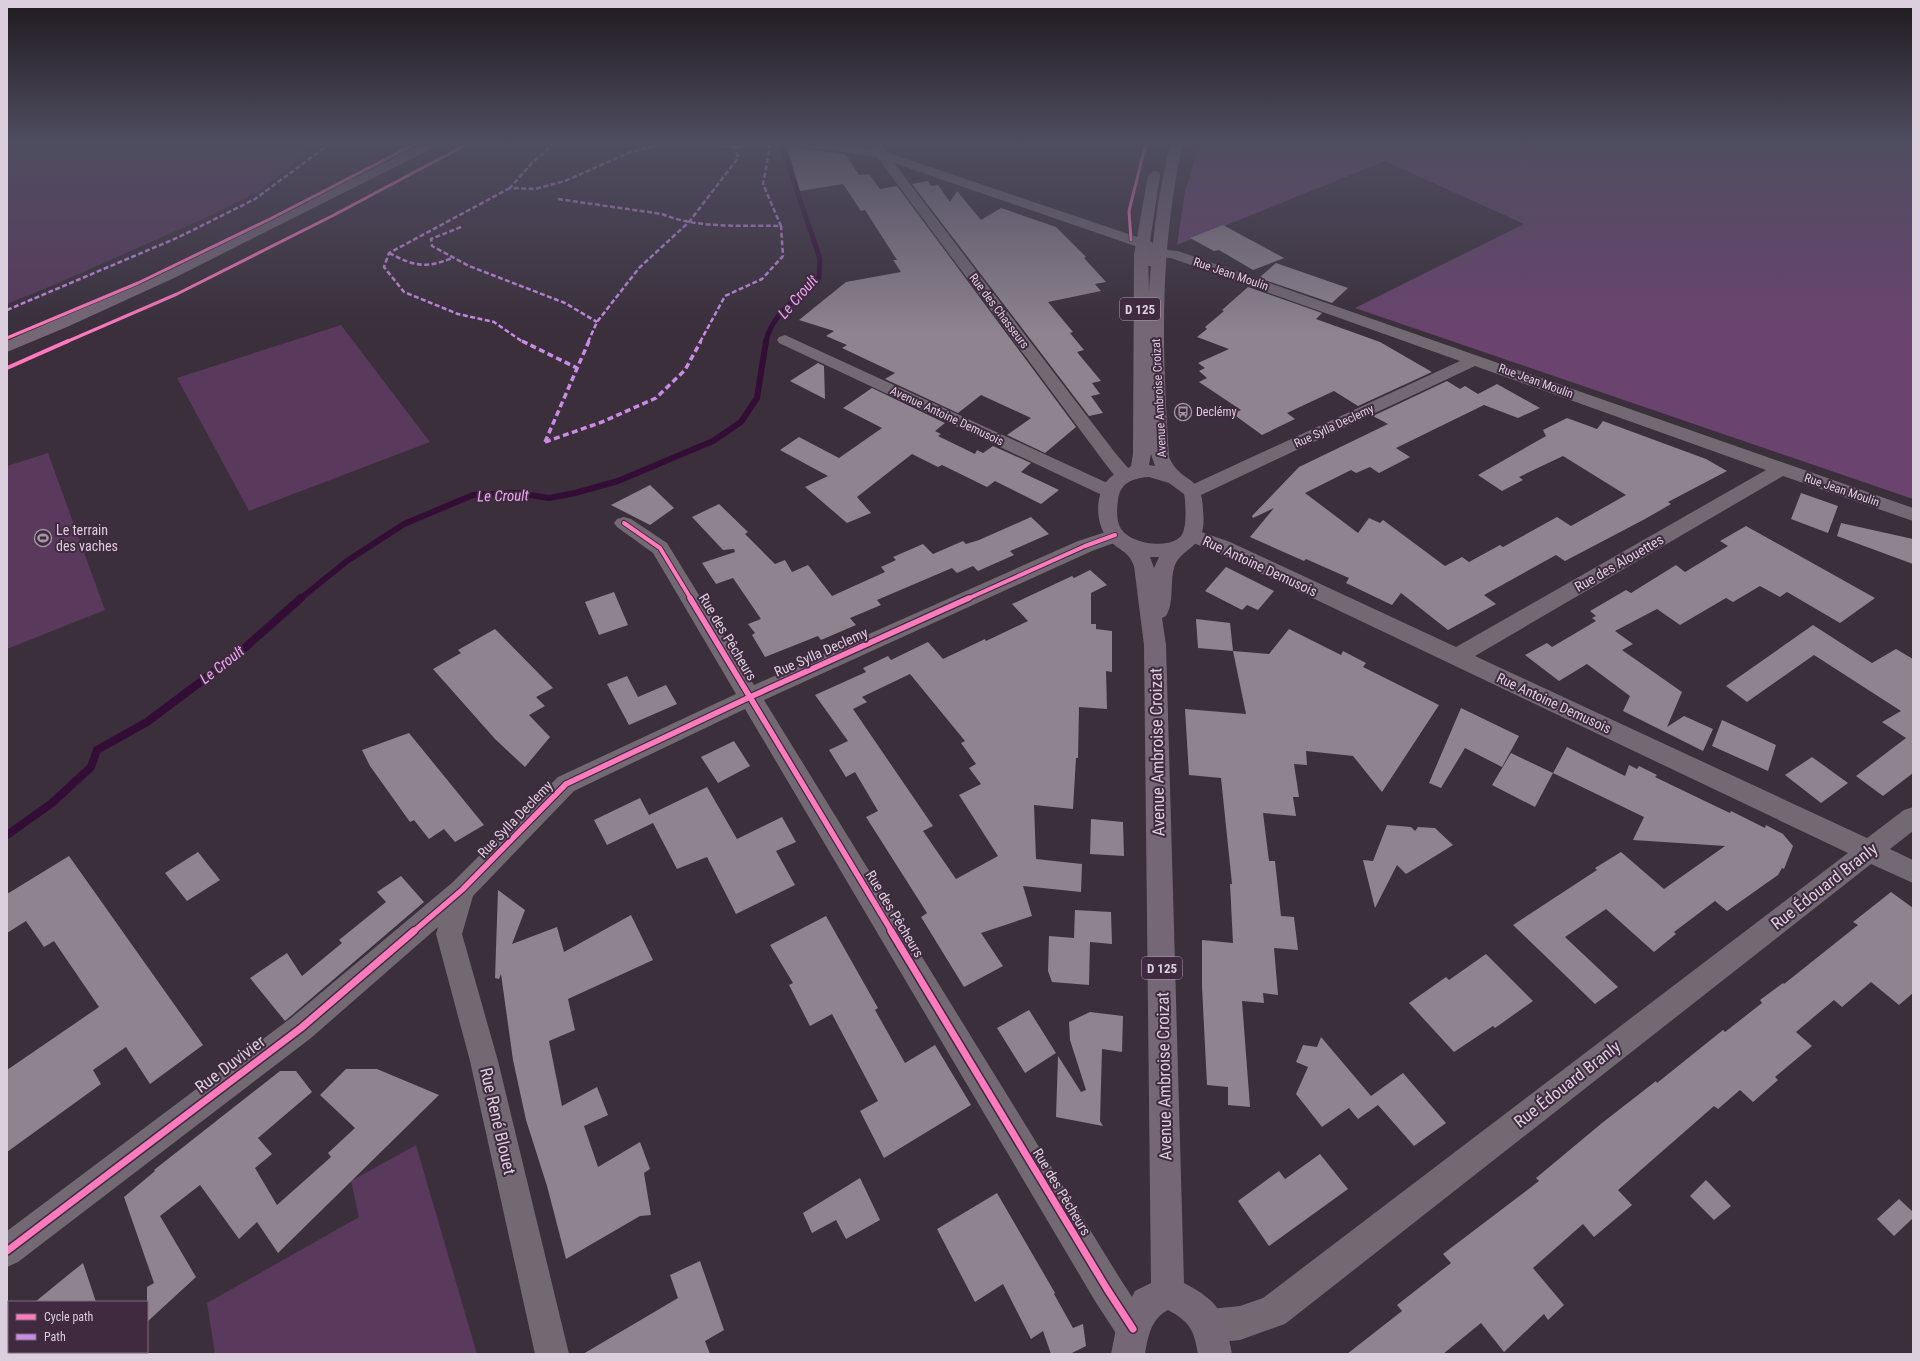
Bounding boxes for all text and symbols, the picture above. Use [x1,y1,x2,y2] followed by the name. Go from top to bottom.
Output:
[1192,255,1271,293] street label: Rue Jean Moulin
[774,271,822,322] water label: Le Croult
[966,271,1032,351] street label: Rue des Chasseurs
[1120,298,1160,320] road number: D 125
[1149,338,1169,458] street label: Avenue Ambroise Croizat
[1497,361,1575,401] street label: Rue Jean Moulin
[888,384,1006,448] street label: Avenue Antoine Demusois
[1292,401,1376,451] street label: Rue Sylla Declemy
[1173,402,1193,422] bus stop icon: Declémy
[1196,405,1236,419] place label: Declémy
[1803,471,1882,509] street label: Rue Jean Moulin
[477,487,530,505] water label: Le Croult
[56,522,118,554] place label: Le terrain des vaches
[33,528,53,548] sports icon: Le terrain des vaches
[1572,531,1666,595] street label: Rue des Alouettes
[1200,532,1320,600] street label: Rue Antoine Demusois
[696,591,760,683] street label: Rue des Pêcheurs
[772,624,870,680] street label: Rue Sylla Declemy
[196,642,248,688] water label: Le Croult
[1146,668,1168,836] street label: Avenue Ambroise Croizat
[1494,669,1614,737] street label: Rue Antoine Demusois
[474,777,556,861] street label: Rue Sylla Declemy
[1767,838,1881,934] street label: Rue Édouard Branly
[863,868,927,960] street label: Rue des Pêcheurs
[1142,957,1182,979] road number: D 125
[1153,992,1175,1160] street label: Avenue Ambroise Croizat
[191,1031,269,1097] street label: Rue Duvivier
[1510,1036,1624,1132] street label: Rue Édouard Branly
[476,1066,520,1176] street label: Rue René Blouet
[1030,1146,1094,1238] street label: Rue des Pêcheurs
[8,1301,148,1353] legend
[44,1310,94,1324] text: Cycle path
[44,1330,66,1344] text: Path

